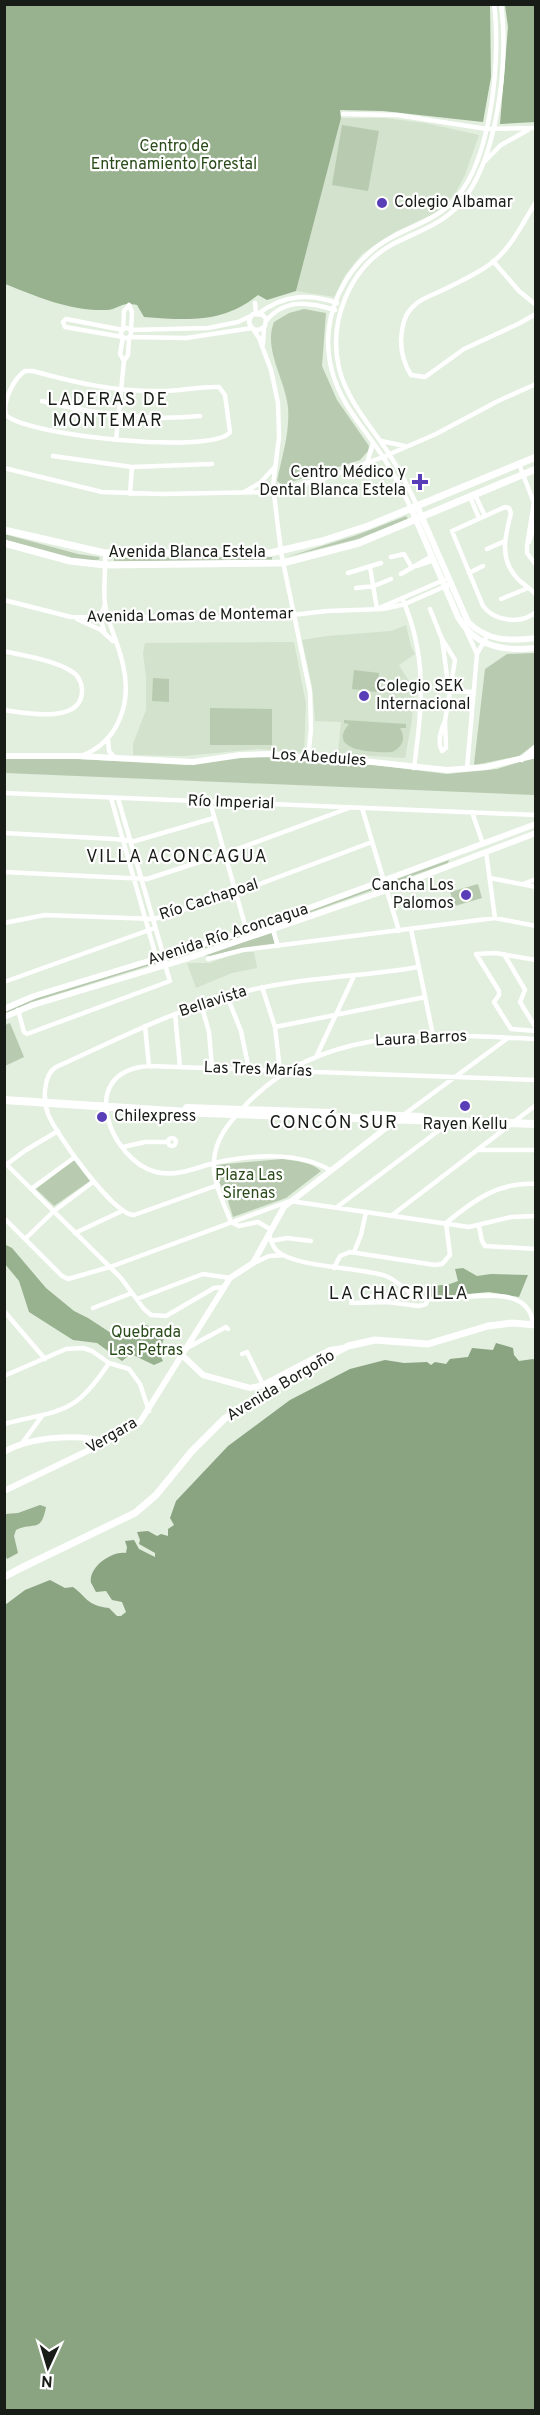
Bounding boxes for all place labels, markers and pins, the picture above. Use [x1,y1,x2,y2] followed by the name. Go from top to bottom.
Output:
[394,193,513,213] place label: Colegio Albamar
[375,196,389,210] marker: Colegio Albamar
[259,463,406,501] place label: Centro Médico y Dental Blanca Estela
[411,473,429,491] marker: Centro Médico y Dental Blanca Estela
[376,677,470,715] place label: Colegio SEK Internacional
[357,689,371,703] marker: Colegio SEK Internacional
[371,876,454,914] place label: Cancha Los Palomos
[459,888,473,902] marker: Cancha Los Palomos
[458,1099,472,1113] marker: Rayen Kellu
[114,1107,196,1127] place label: Chilexpress
[95,1110,109,1124] marker: Chilexpress
[423,1115,507,1135] place label: Rayen Kellu

